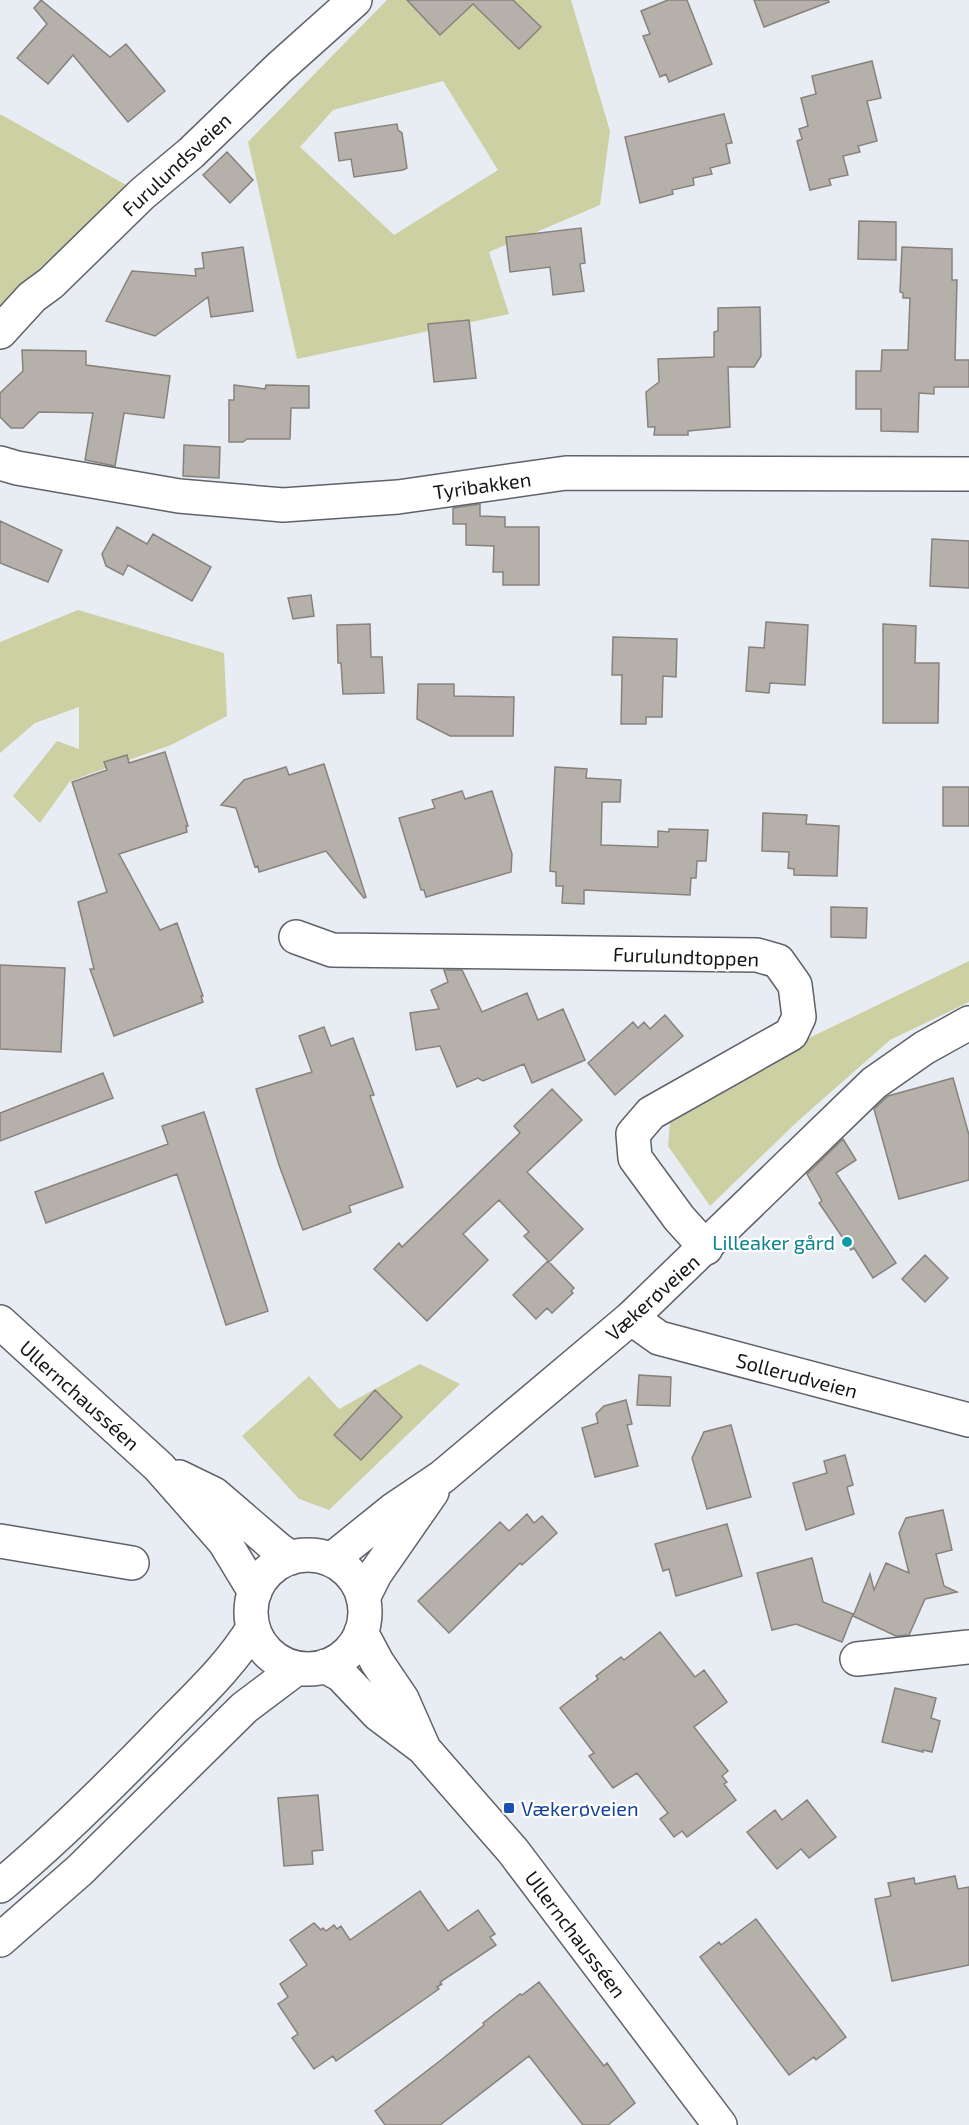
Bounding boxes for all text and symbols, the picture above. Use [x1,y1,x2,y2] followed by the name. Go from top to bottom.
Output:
[116,107,236,221] street label: Furulundsveien
[432,466,532,504] street label: Tyribakken
[613,941,759,971] street label: Furulundtoppen
[712,1230,835,1254] place label: Lilleaker gård
[840,1235,854,1249] marker: Lilleaker gård
[600,1249,704,1345] street label: Vækerøveien
[15,1335,145,1455] street label: Ullernchausséen
[734,1347,860,1403] street label: Sollerudveien
[521,1796,639,1820] place label: Vækerøveien
[502,1801,516,1815] marker: Vækerøveien
[520,1866,632,2002] street label: Ullernchausséen

